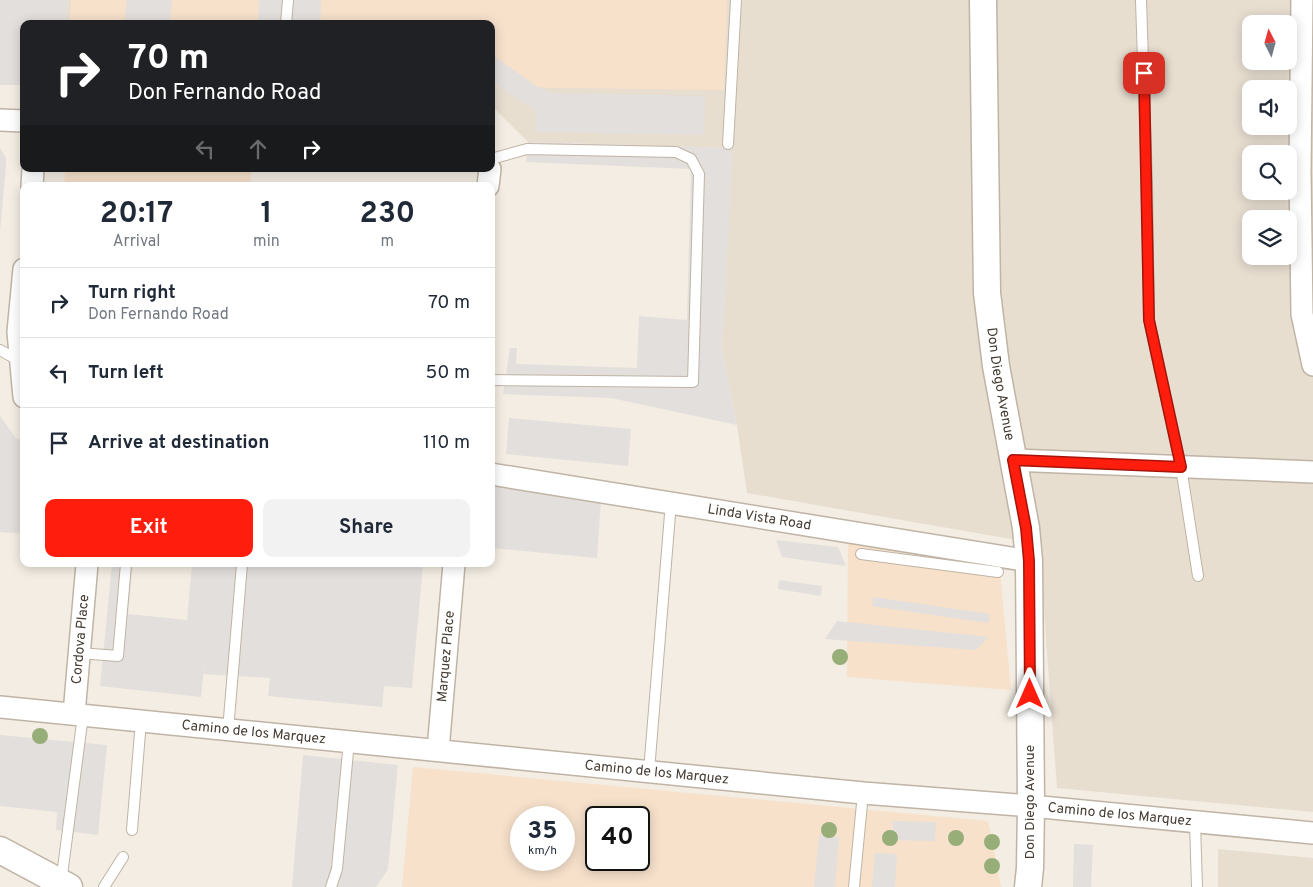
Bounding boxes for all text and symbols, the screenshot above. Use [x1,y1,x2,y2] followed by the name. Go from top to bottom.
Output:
[1242,15,1298,70] north arrow
[1242,15,1297,265] map controls
[128,37,209,81] text: 70 m
[45,40,110,105] icon: right
[1123,52,1165,94] pin
[1130,59,1158,87] icon: arrive
[128,80,321,107] text: Don Fernando Road
[1242,80,1297,135] button: sound
[191,135,219,163] icon: left
[244,135,272,163] icon: ahead
[297,135,325,163] icon: right
[1242,145,1297,200] button: search
[100,196,173,233] text: 20:17
[260,196,272,233] text: 1
[360,196,415,233] text: 230
[1242,210,1297,265] button: layers
[113,232,160,252] text: Arrival
[253,232,280,252] text: min
[381,232,394,252] text: m
[88,281,176,305] text: Turn right
[45,289,73,317] icon: right
[428,291,470,315] text: 70 m
[88,305,229,325] text: Don Fernando Road
[983,326,1018,442] street label: Don Diego Avenue
[45,359,73,387] icon: left
[88,361,164,385] text: Turn left
[425,361,470,385] text: 50 m
[45,429,73,457] icon: arrive
[88,431,269,455] text: Arrive at destination
[423,431,470,455] text: 110 m
[45,499,253,557] button: Exit
[263,499,470,557] button: Share
[706,501,813,534] street label: Linda Vista Road
[68,594,93,685] street label: Cordova Place
[434,610,458,703] street label: Marquez Place
[1003,667,1055,719] position arrow
[181,717,327,748] street label: Camino de los Marquez
[1022,745,1039,859] street label: Don Diego Avenue
[584,757,730,788] street label: Camino de los Marquez
[1047,799,1193,830] street label: Camino de los Marquez
[585,806,650,871] speed limit sign: 40
[527,816,558,848] text: 35
[528,843,557,859] text: km/h

